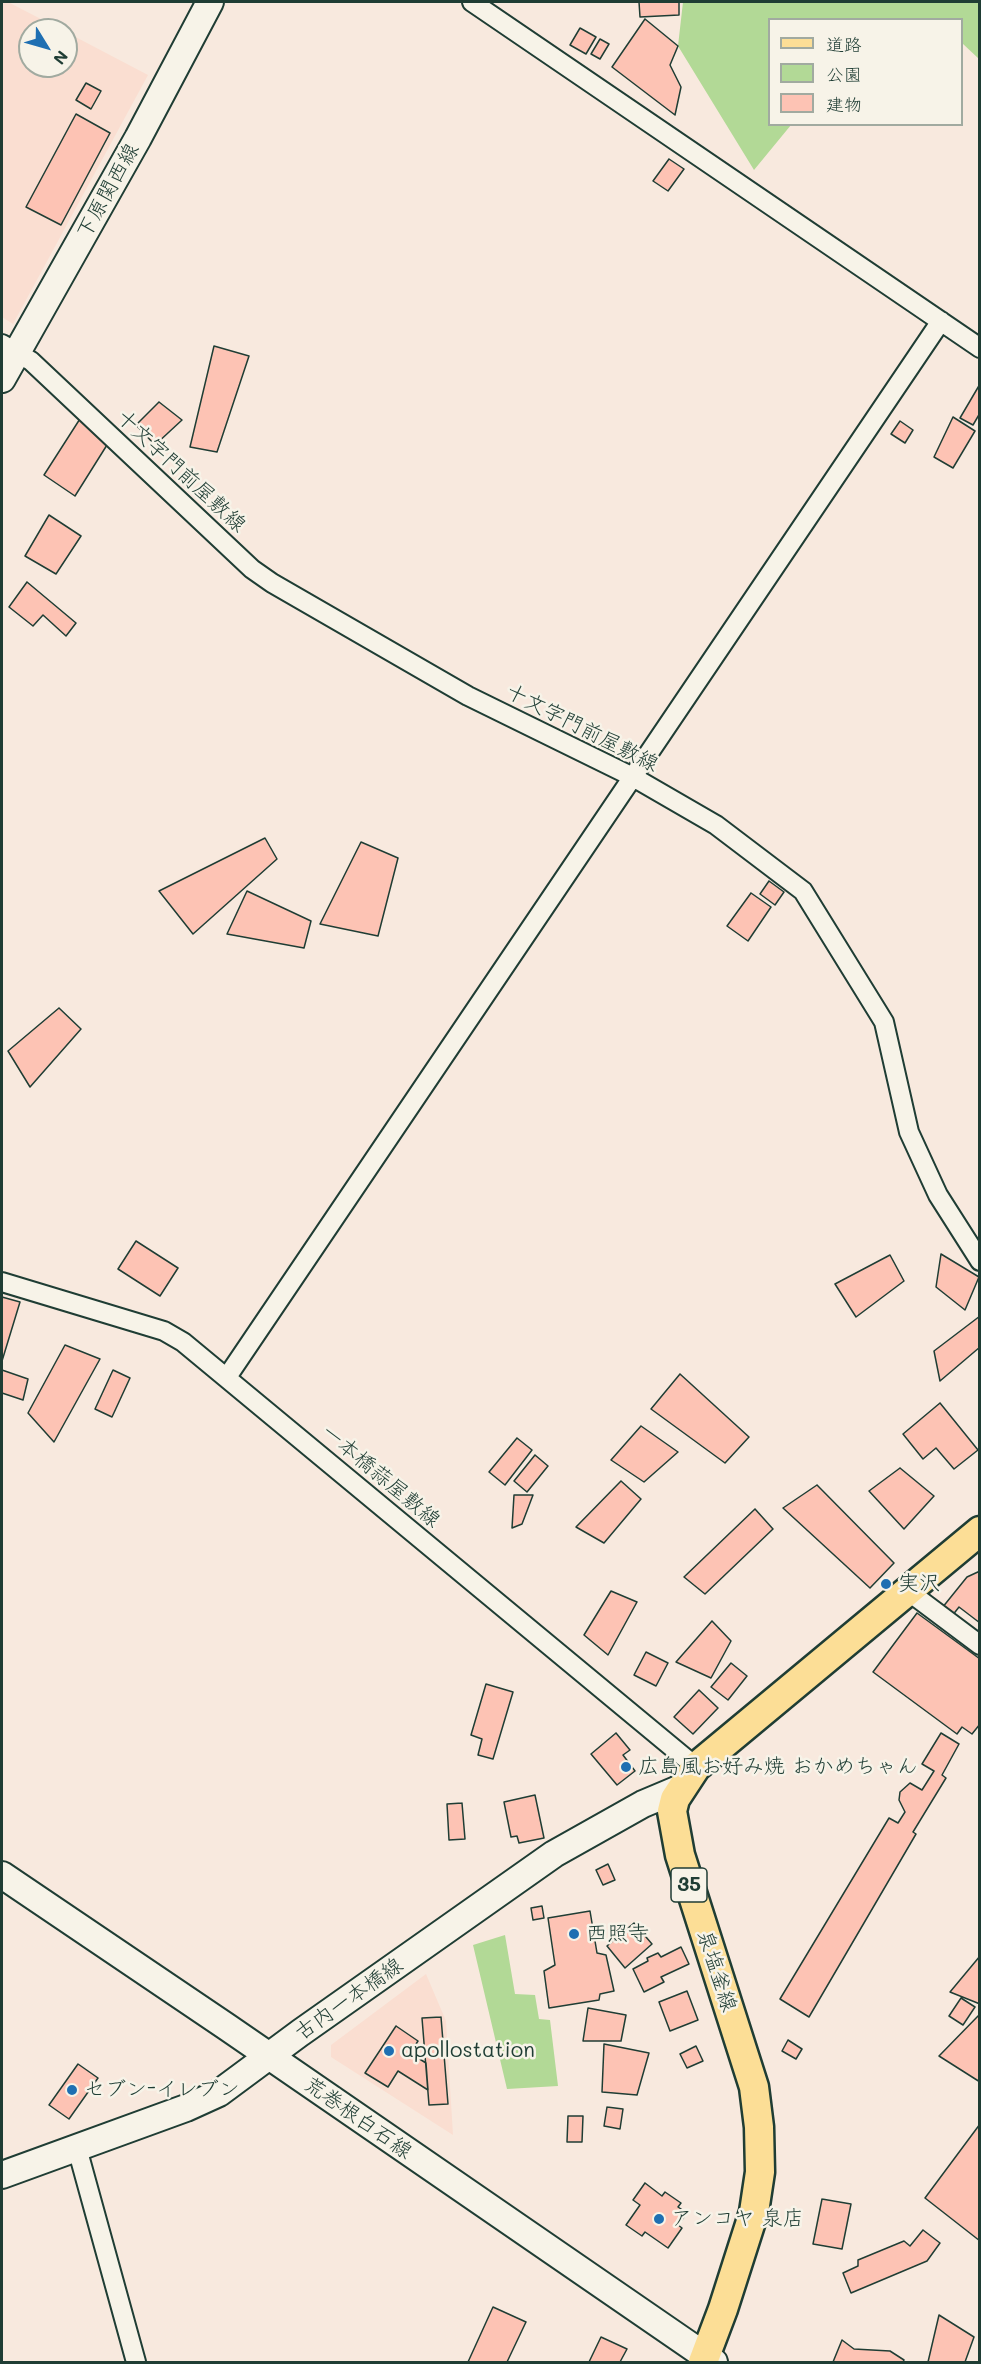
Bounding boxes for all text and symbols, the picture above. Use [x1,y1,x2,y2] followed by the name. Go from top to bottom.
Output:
[18,18,78,78] north arrow
[768,18,963,126] legend
[826,32,862,56] text: 道路
[49,47,73,69] text: N
[826,62,862,86] text: 公園
[826,92,862,116] text: 建物
[72,139,144,243] street label: 下原関西線
[111,404,251,538] street label: 十文字門前屋敷線
[501,679,663,777] street label: 十文字門前屋敷線
[317,1419,445,1533] street label: 一本橋蒜屋敷線
[898,1571,940,1597] place label: 実沢
[879,1577,893,1591] marker: 実沢
[638,1754,918,1780] place label: 広島風お好み焼 おかめちゃん
[619,1760,633,1774] marker: 広島風お好み焼 おかめちゃん
[671,1868,707,1902] road number: 35
[586,1921,649,1947] place label: 西照寺
[567,1927,581,1941] marker: 西照寺
[692,1927,742,2015] street label: 泉塩釜線
[290,1953,408,2045] street label: 古内一本橋線
[401,2038,535,2064] place label: apollostation
[382,2044,396,2058] marker: apollostation
[299,2072,417,2164] street label: 荒巻根白石線
[84,2077,240,2103] place label: セブン-イレブン
[65,2083,79,2097] marker: セブン-イレブン
[671,2206,804,2232] place label: アンコヤ 泉店
[652,2212,666,2226] marker: アンコヤ 泉店

